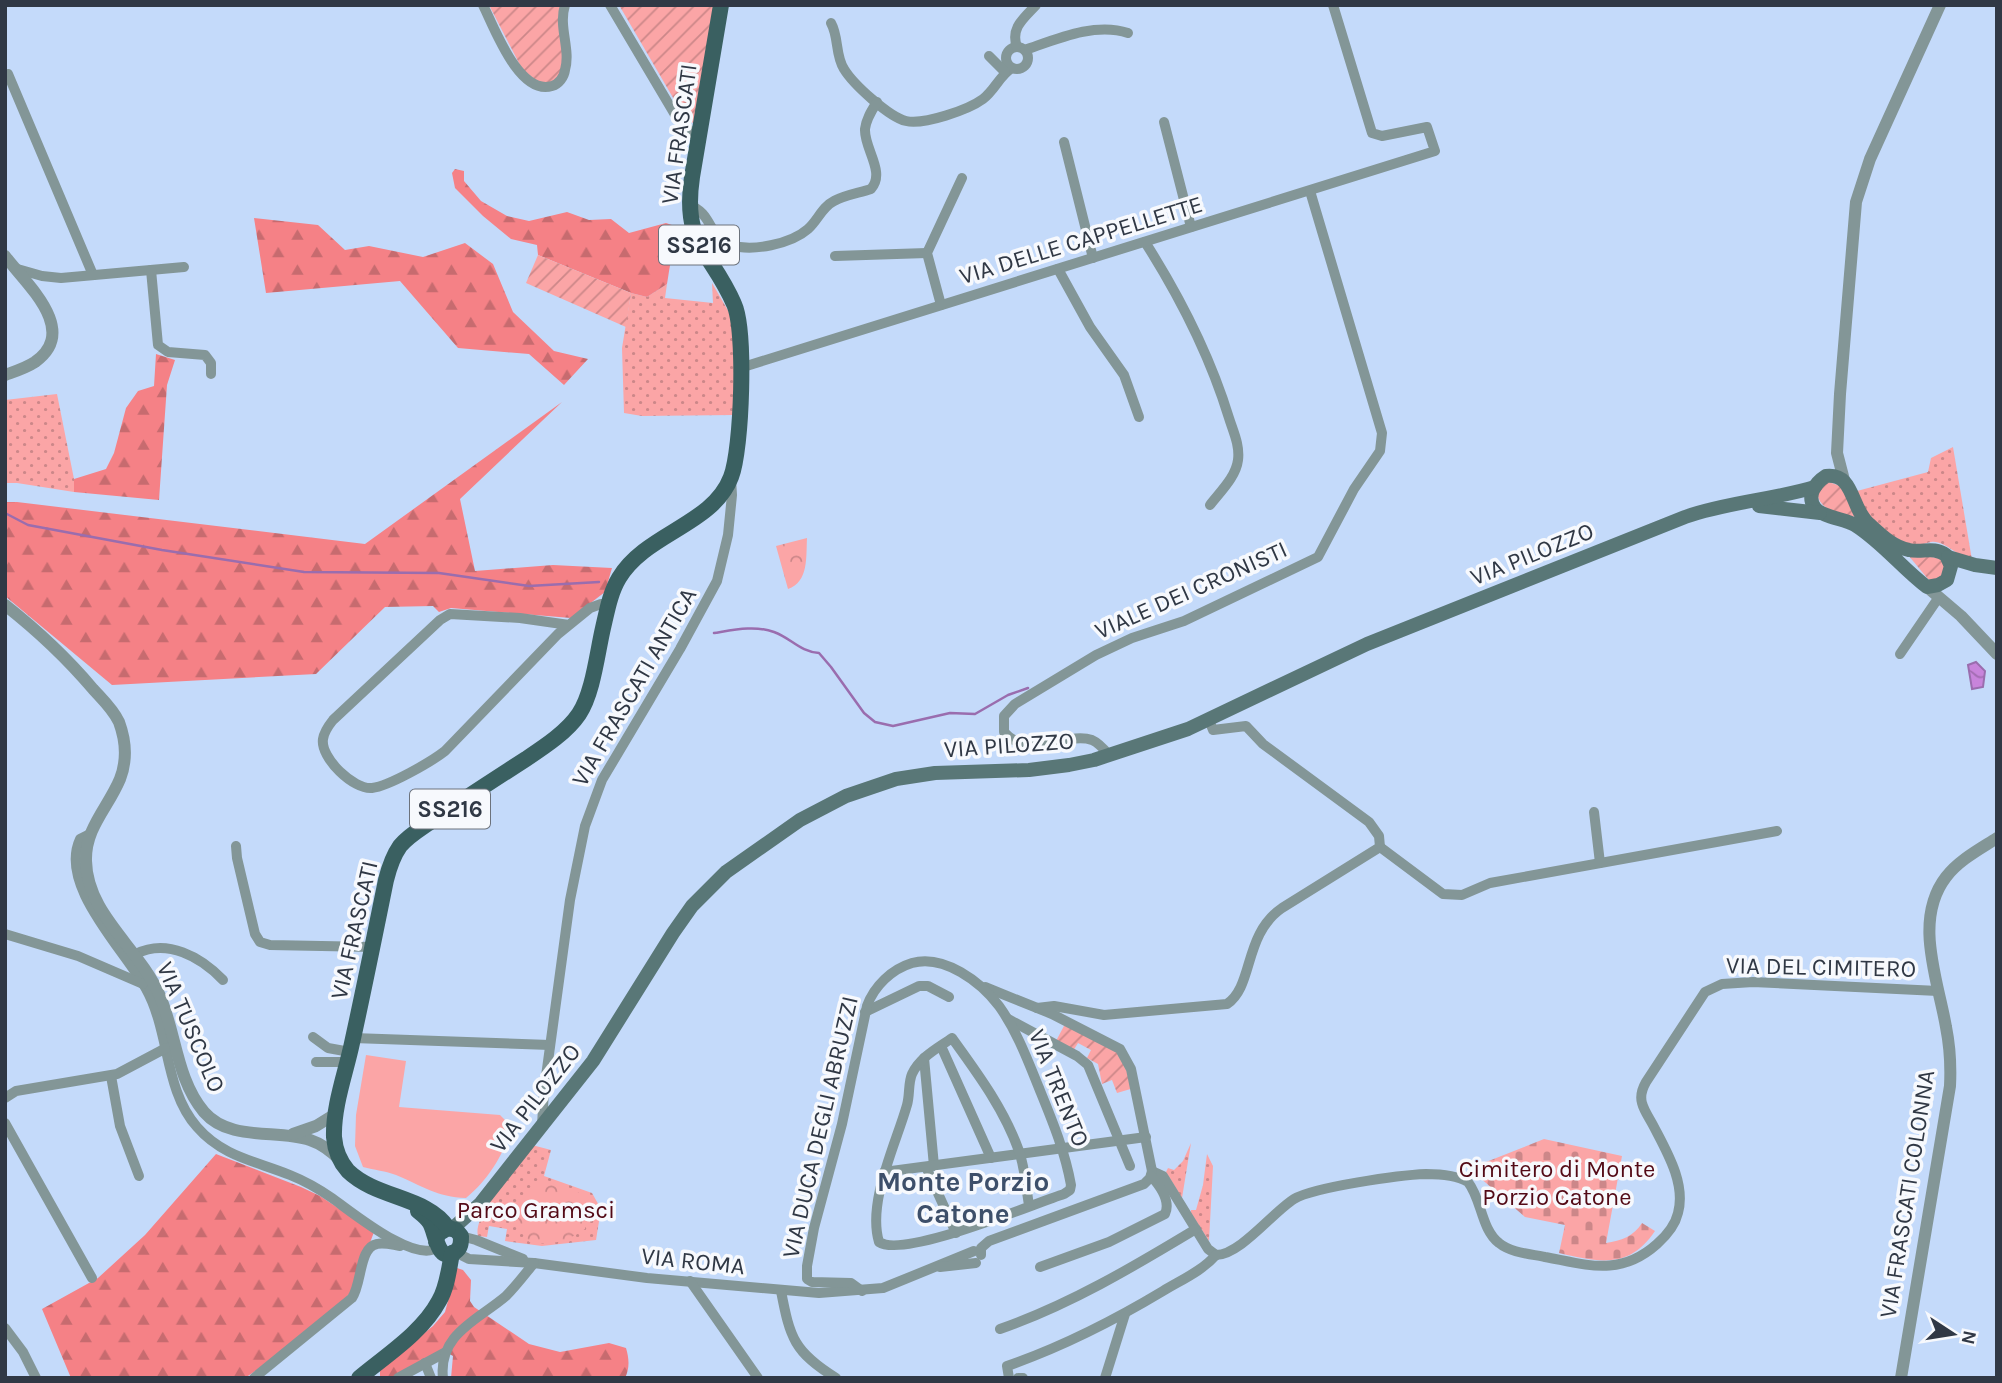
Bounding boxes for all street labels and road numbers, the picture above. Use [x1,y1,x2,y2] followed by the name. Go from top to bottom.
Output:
[655,62,703,206] street label: VIA FRASCATI
[956,190,1206,290] street label: VIA DELLE CAPPELLETTE
[659,226,739,264] road number: SS216
[1466,517,1598,591] street label: VIA PILOZZO
[1091,535,1291,645] street label: VIALE DEI CRONISTI
[566,583,702,791] street label: VIA FRASCATI ANTICA
[943,726,1075,764] street label: VIA PILOZZO
[410,790,490,828] road number: SS216
[324,858,384,1002] street label: VIA FRASCATI
[1726,951,1916,983] street label: VIA DEL CIMITERO
[151,958,231,1096] street label: VIA TUSCOLO
[776,993,864,1261] street label: VIA DUCA DEGLI ABRUZZI
[1023,1025,1095,1151] street label: VIA TRENTO
[484,1038,586,1158] street label: VIA PILOZZO
[1874,1068,1940,1320] street label: VIA FRASCATI COLONNA
[640,1242,746,1280] street label: VIA ROMA

